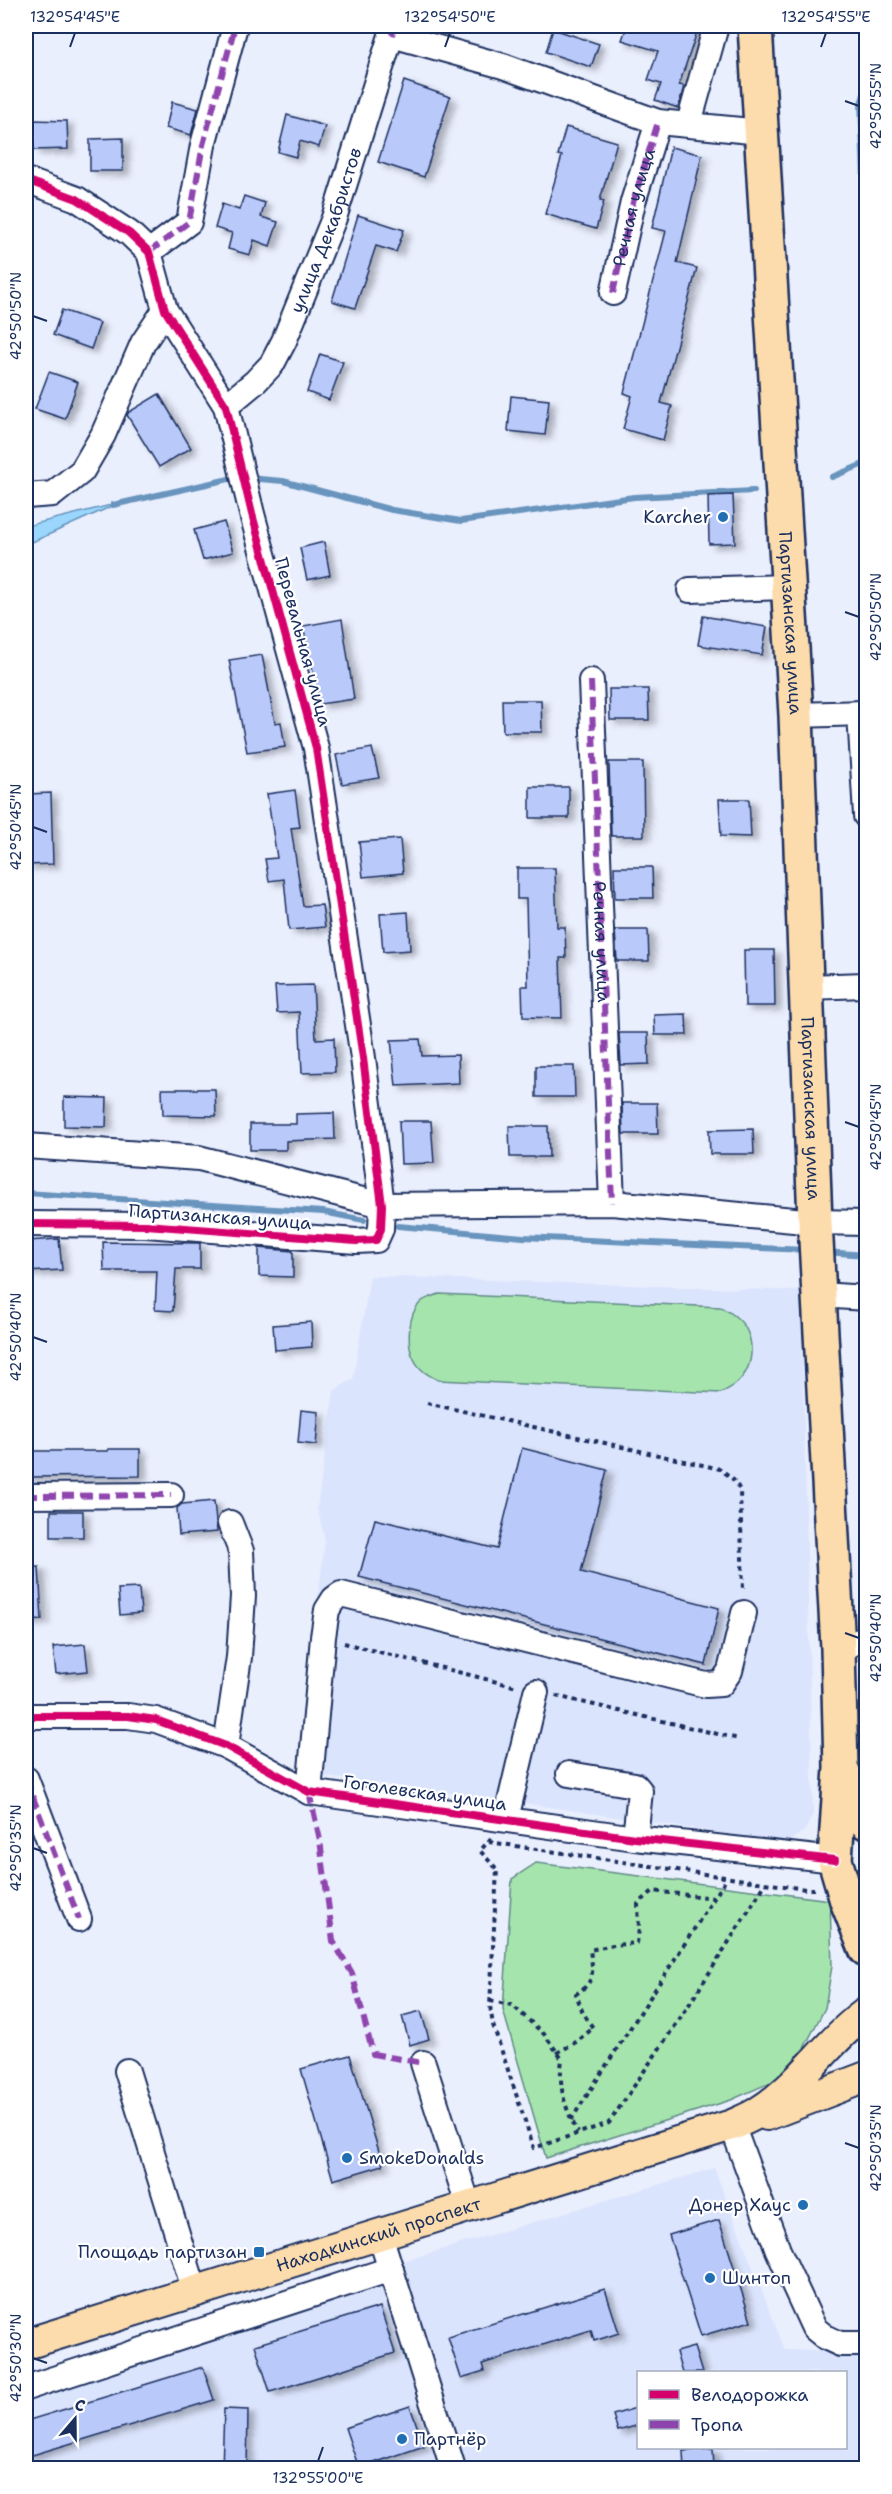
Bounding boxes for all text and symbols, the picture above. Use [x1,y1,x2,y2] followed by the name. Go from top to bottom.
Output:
[30,7,120,27] text: 132°54'45"E
[404,7,496,27] text: 132°54'50"E
[781,7,871,27] text: 132°54'55"E
[866,63,886,149] text: 42°50'55"N
[285,144,367,317] street label: улица Декабристов
[607,145,661,269] street label: Речная улица
[6,272,26,360] text: 42°50'50"N
[643,505,711,529] place label: Karcher
[716,510,730,524] marker: Karcher
[773,531,808,715] street label: Партизанская улица
[269,555,337,729] street label: Перевальная улица
[866,573,886,661] text: 42°50'50"N
[6,783,26,871] text: 42°50'45"N
[587,881,616,1003] street label: Речная улица
[795,1016,826,1201] street label: Партизанская улица
[866,1083,886,1171] text: 42°50'45"N
[128,1199,312,1235] street label: Партизанская улица
[6,1293,26,1381] text: 42°50'40"N
[866,1594,886,1682] text: 42°50'40"N
[342,1770,508,1816] street label: Гоголевская улица
[6,1804,26,1892] text: 42°50'35"N
[866,2104,886,2192] text: 42°50'35"N
[359,2146,484,2170] place label: SmokeDonalds
[340,2151,354,2165] marker: SmokeDonalds
[273,2191,485,2278] street label: Находкинский проспект
[689,2193,791,2217] place label: Донер Хаус
[796,2198,810,2212] marker: Донер Хаус
[78,2240,247,2264] place label: Площадь партизан
[252,2245,266,2259] marker: Площадь партизан
[722,2266,791,2290] place label: Шинтоп
[703,2271,717,2285] marker: Шинтоп
[6,2313,26,2403] text: 42°50'30"N
[637,2371,847,2449] legend
[691,2383,809,2407] text: Велодорожка
[45,2389,105,2449] north arrow
[72,2394,88,2417] text: С
[691,2413,743,2437] text: Тропа
[414,2427,486,2451] place label: Партнёр
[395,2432,409,2446] marker: Партнёр
[273,2468,363,2488] text: 132°55'00"E

